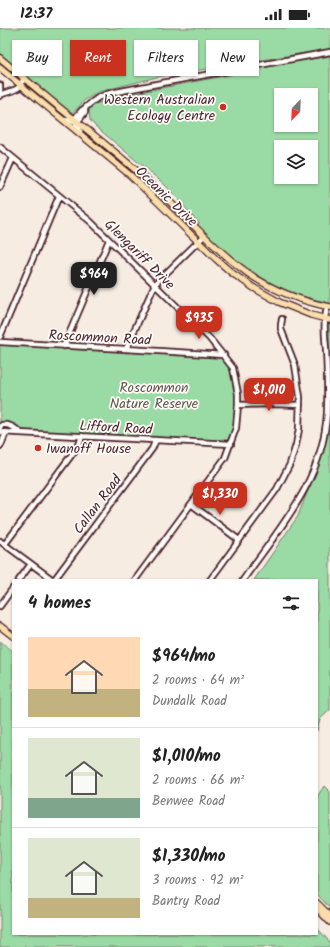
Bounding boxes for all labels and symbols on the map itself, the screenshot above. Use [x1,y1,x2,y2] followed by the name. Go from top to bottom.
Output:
[274,88,318,132] north arrow
[104,89,216,127] place label: Western Australian Ecology Centre
[218,102,228,112] marker: Western Australian Ecology Centre
[130,161,203,233] street label: Oceanic Drive
[99,214,180,296] street label: Glengariff Drive
[70,262,118,296] pin: $964
[175,306,223,340] pin: $935
[48,324,153,352] street label: Roscommon Road
[110,377,199,415] park label: Roscommon Nature Reserve
[236,378,302,412] pin: $1,010
[79,415,154,441] street label: Lifford Road
[46,438,132,460] place label: Iwanoff House
[33,443,43,453] marker: Iwanoff House
[68,469,128,539] street label: Callan Road
[187,482,253,516] pin: $1,330

